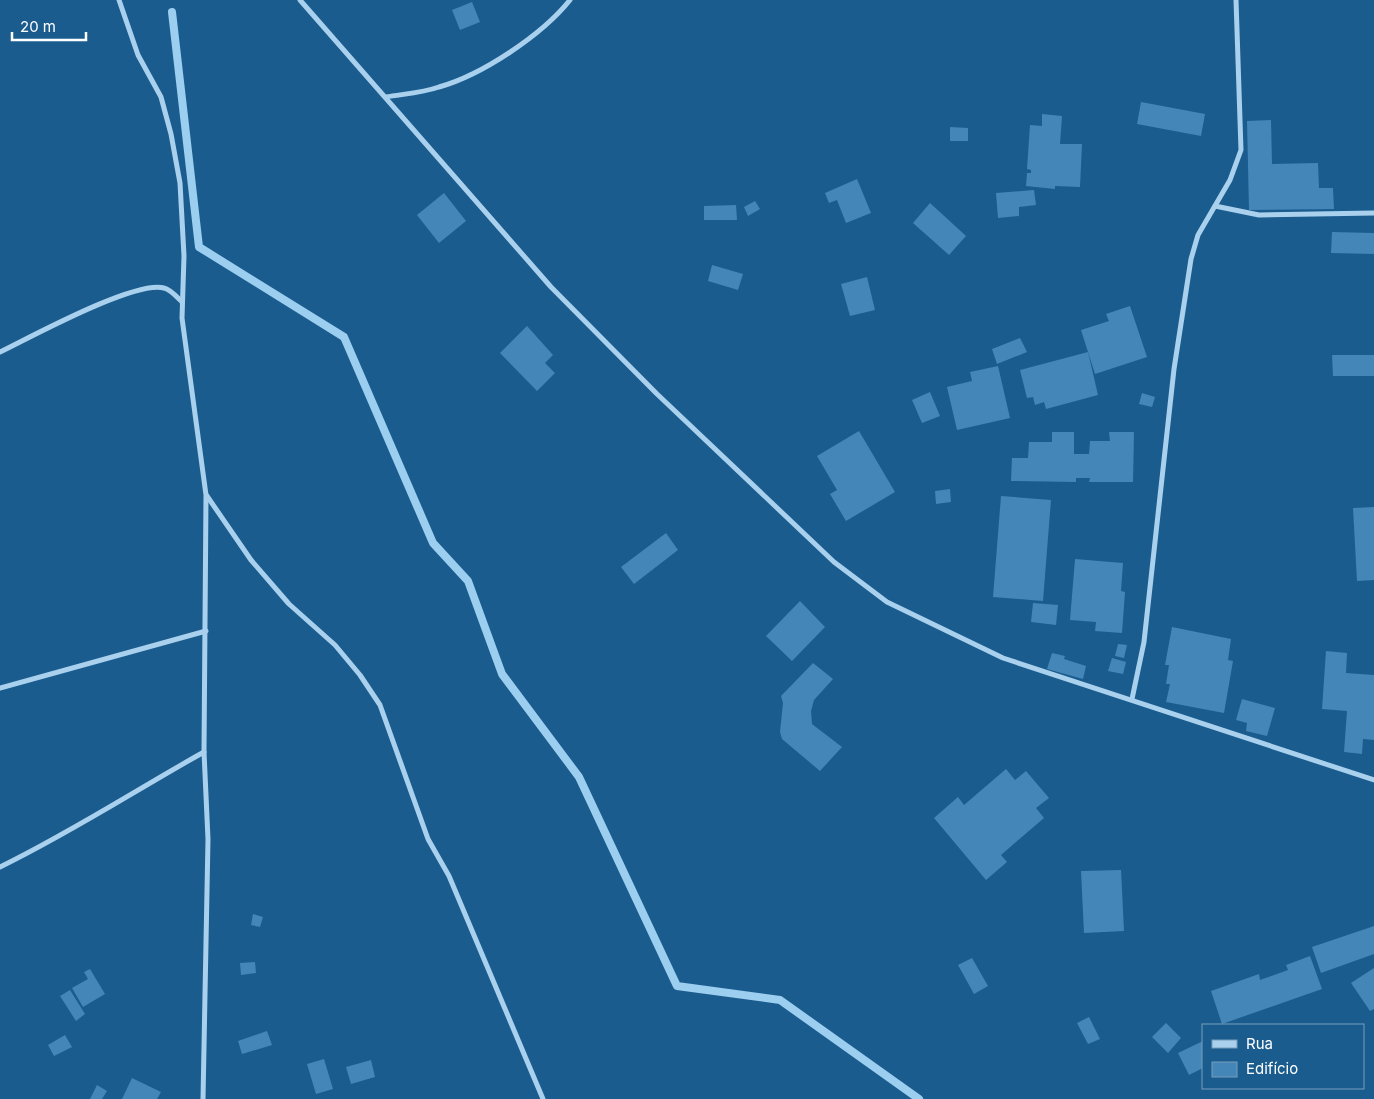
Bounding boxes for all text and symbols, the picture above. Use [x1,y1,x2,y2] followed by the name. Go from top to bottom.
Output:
[12,10,86,42] scale bar
[20,17,56,36] text: 20 m
[1202,1024,1364,1089] legend
[1246,1034,1273,1053] text: Rua
[1246,1059,1298,1078] text: Edifício

